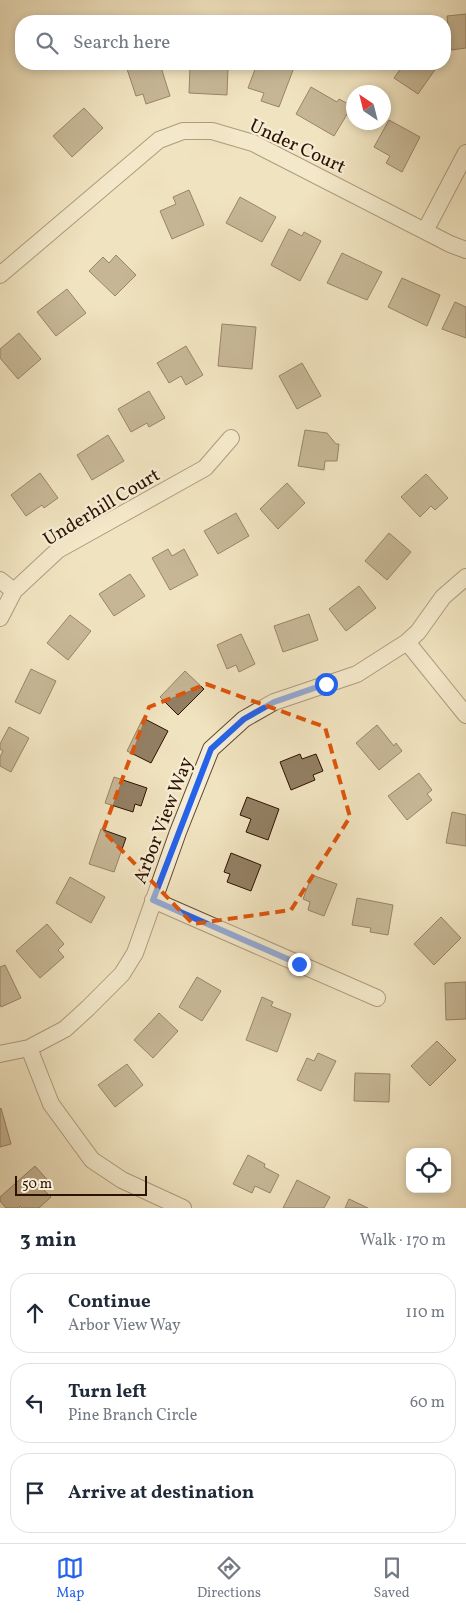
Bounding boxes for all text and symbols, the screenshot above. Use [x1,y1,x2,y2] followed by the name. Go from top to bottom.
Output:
[15,15,451,70] search box
[33,29,61,57] icon: search
[73,30,170,56] text: Search here
[346,85,391,130] north arrow
[245,113,350,181] street label: Under Court
[39,462,166,553] street label: Underhill Court
[315,673,338,696] route start
[128,754,200,888] street label: Arbor View Way
[288,953,311,976] route end
[406,1148,451,1193] map controls
[406,1148,451,1193] button: locate
[15,1173,148,1196] scale bar
[22,1175,52,1194] text: 50 m
[20,1226,76,1255] text: 3 min
[360,1230,446,1252] text: Walk · 170 m
[68,1289,151,1315] text: Continue
[21,1299,49,1327] icon: ahead
[406,1302,445,1324] text: 110 m
[68,1315,181,1337] text: Arbor View Way
[68,1379,147,1405] text: Turn left
[21,1389,49,1417] icon: left
[410,1392,445,1414] text: 60 m
[68,1405,197,1427] text: Pine Branch Circle
[21,1479,49,1507] icon: arrive
[68,1480,254,1506] text: Arrive at destination
[56,1554,84,1603] tab: Map
[197,1554,261,1603] tab: Directions
[374,1554,410,1603] tab: Saved

